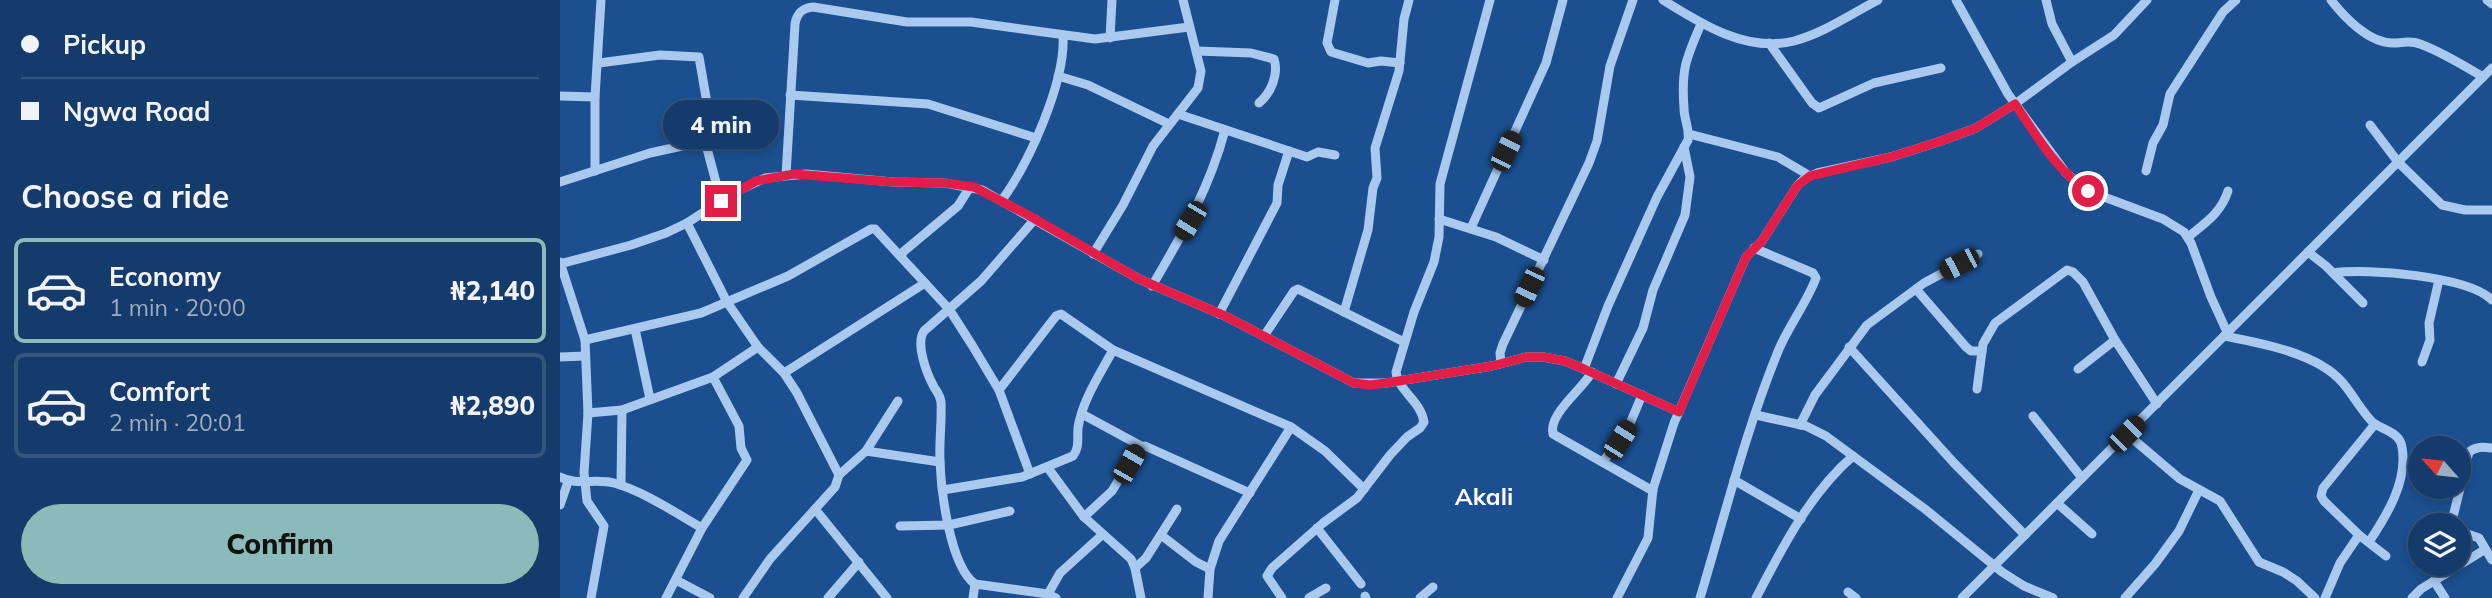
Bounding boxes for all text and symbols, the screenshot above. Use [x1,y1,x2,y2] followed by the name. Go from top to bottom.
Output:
[63,28,146,61] text: Pickup
[63,95,210,128] text: Ngwa Road
[663,100,779,148] callout: 4 min
[690,110,752,139] text: 4 min
[1488,128,1525,174] car
[2072,175,2104,207] route start
[21,176,229,216] text: Choose a ride
[705,185,737,217] route end
[1171,198,1210,244] car
[1936,245,1983,283] car
[25,259,88,322] icon: car
[109,260,221,293] text: Economy
[1511,264,1548,310] car
[450,274,535,307] text: ₦2,140
[109,293,246,322] text: 1 min · 20:00
[25,374,88,437] icon: car
[109,375,210,408] text: Comfort
[450,389,535,422] text: ₦2,890
[109,408,246,437] text: 2 min · 20:01
[2105,412,2150,456] car
[1600,417,1641,463] car
[2408,436,2471,499] north arrow
[2408,436,2471,576] map controls
[1110,441,1149,487] car
[1455,481,1513,511] district label: Akali
[21,504,539,584] button: Confirm
[2408,513,2471,576] button: layers

